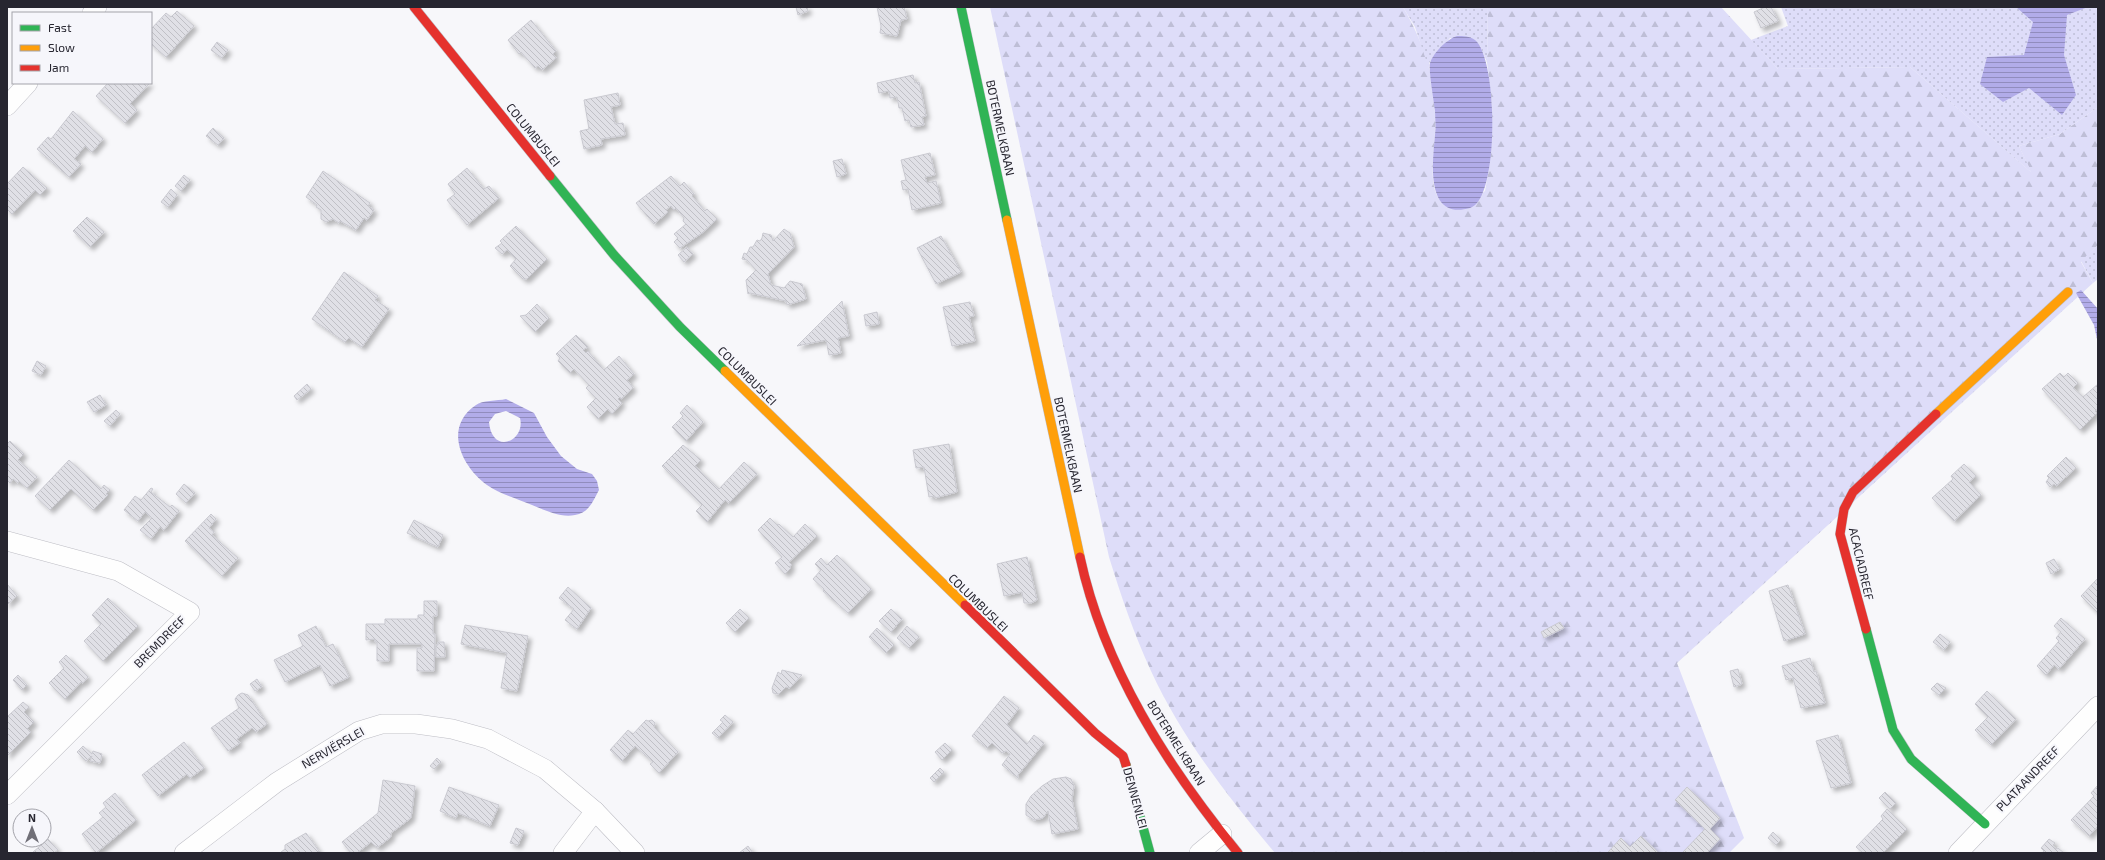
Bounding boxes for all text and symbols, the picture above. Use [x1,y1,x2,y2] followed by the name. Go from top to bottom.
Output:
[12,12,152,84] legend
[48,20,72,34] text: Fast
[48,40,75,54] text: Slow
[48,60,69,74] text: Jam
[984,79,1018,177] street label: BOTERMELKBAAN
[504,100,564,169] street label: COLUMBUSLEI
[715,343,780,408] street label: COLUMBUSLEI
[1052,396,1086,494] street label: BOTERMELKBAAN
[1847,526,1877,602] street label: ACACIADREEF
[946,570,1011,634] street label: COLUMBUSLEI
[131,612,188,670] street label: BREMDREEF
[1145,697,1209,788] street label: BOTERMELKBAAN
[299,724,366,771] street label: NERVIËRSLEI
[1993,743,2062,814] street label: PLATAANDREEF
[1121,766,1151,830] street label: DENNENLEI
[12,808,52,848] north arrow
[28,811,36,824] text: N

